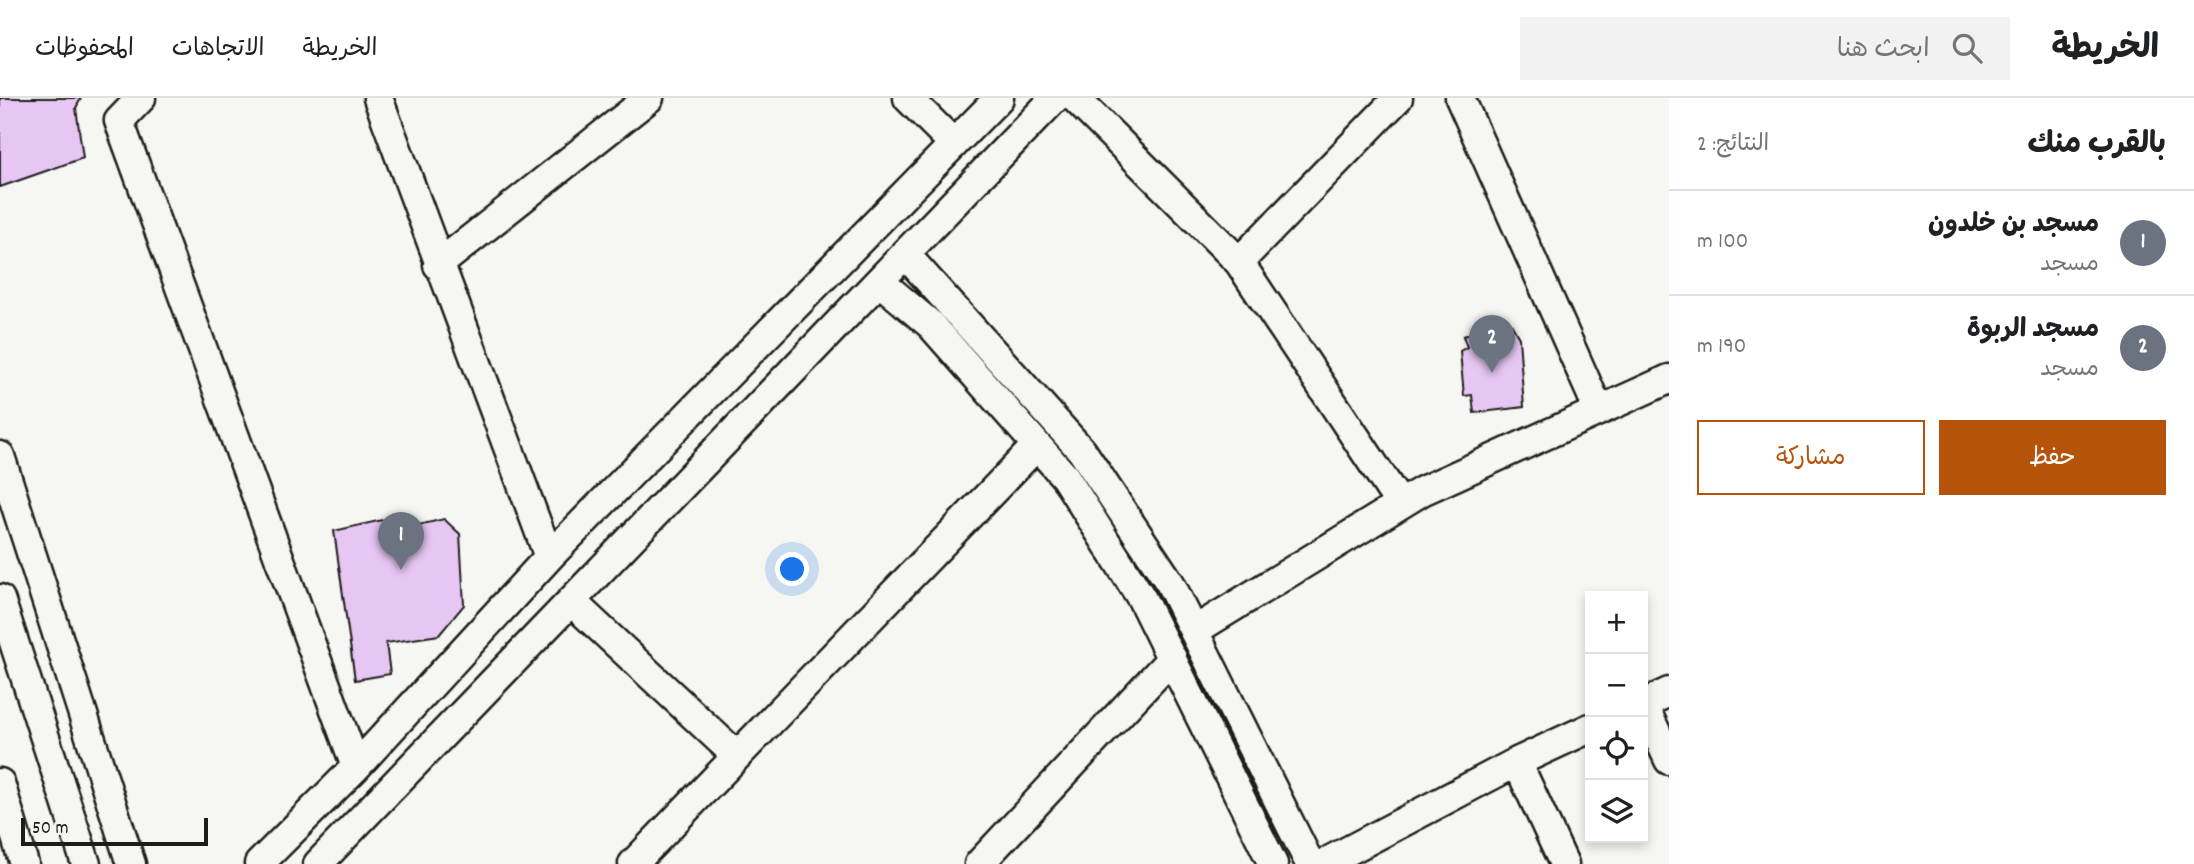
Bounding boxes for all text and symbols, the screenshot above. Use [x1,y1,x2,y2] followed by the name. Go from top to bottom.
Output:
[1520,17,2010,80] search box
[2052,27,2159,74] text: الخريطة
[1948,29,1986,67] icon: search
[1837,32,1930,69] text: ابحث هنا
[35,33,134,67] text: المحفوظات
[172,33,265,67] text: الاتجاهات
[303,33,377,67] text: الخريطة
[2028,125,2166,168] text: بالقرب منك
[1697,129,1769,162] text: النتائج: 2
[1928,207,2099,244] text: مسجد بن خلدون
[1697,226,1748,259] text: 100 m
[2140,226,2146,259] text: 1
[2040,249,2099,282] text: مسجد
[1967,312,2099,349] text: مسجد الربوة
[1469,315,1515,373] pin: 2
[1697,331,1746,364] text: 190 m
[2138,331,2148,364] text: 2
[2040,354,2099,387] text: مسجد
[1697,420,1925,495] button: مشاركة
[1939,420,2166,495] button: حفظ
[378,512,424,570] pin: 1
[775,552,809,586] your location
[1585,591,1648,843] map controls
[1585,591,1648,654] button: +
[1585,654,1648,717] button: −
[1585,717,1648,780] button: locate
[1585,780,1648,843] button: layers
[21,815,208,847] scale bar
[32,816,69,843] text: 50 m

